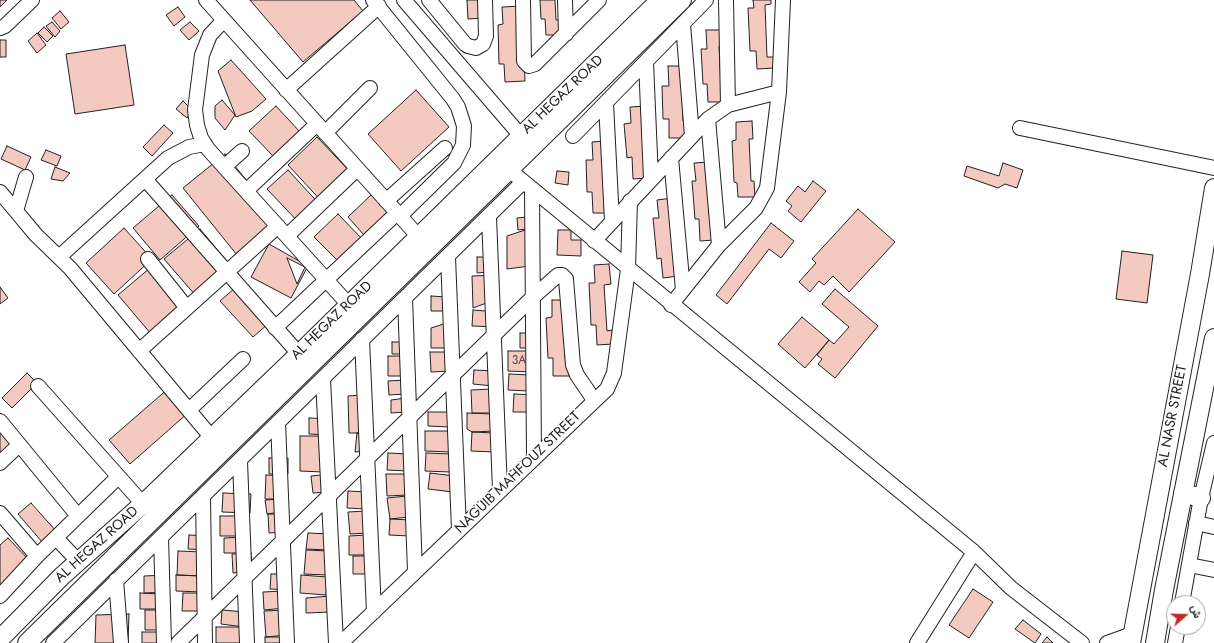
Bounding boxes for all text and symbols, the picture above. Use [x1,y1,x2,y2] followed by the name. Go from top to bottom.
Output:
[519,52,607,138] street label: AL HEGAZ ROAD
[288,278,376,364] street label: AL HEGAZ ROAD
[512,354,526,368] house number: 3A
[1155,364,1191,468] street label: AL NASR STREET
[452,409,584,537] street label: NAGUIB MAHFOUZ STREET
[52,503,142,587] street label: AL HEGAZ ROAD
[1166,595,1206,635] north arrow
[1187,602,1206,620] text: ش

